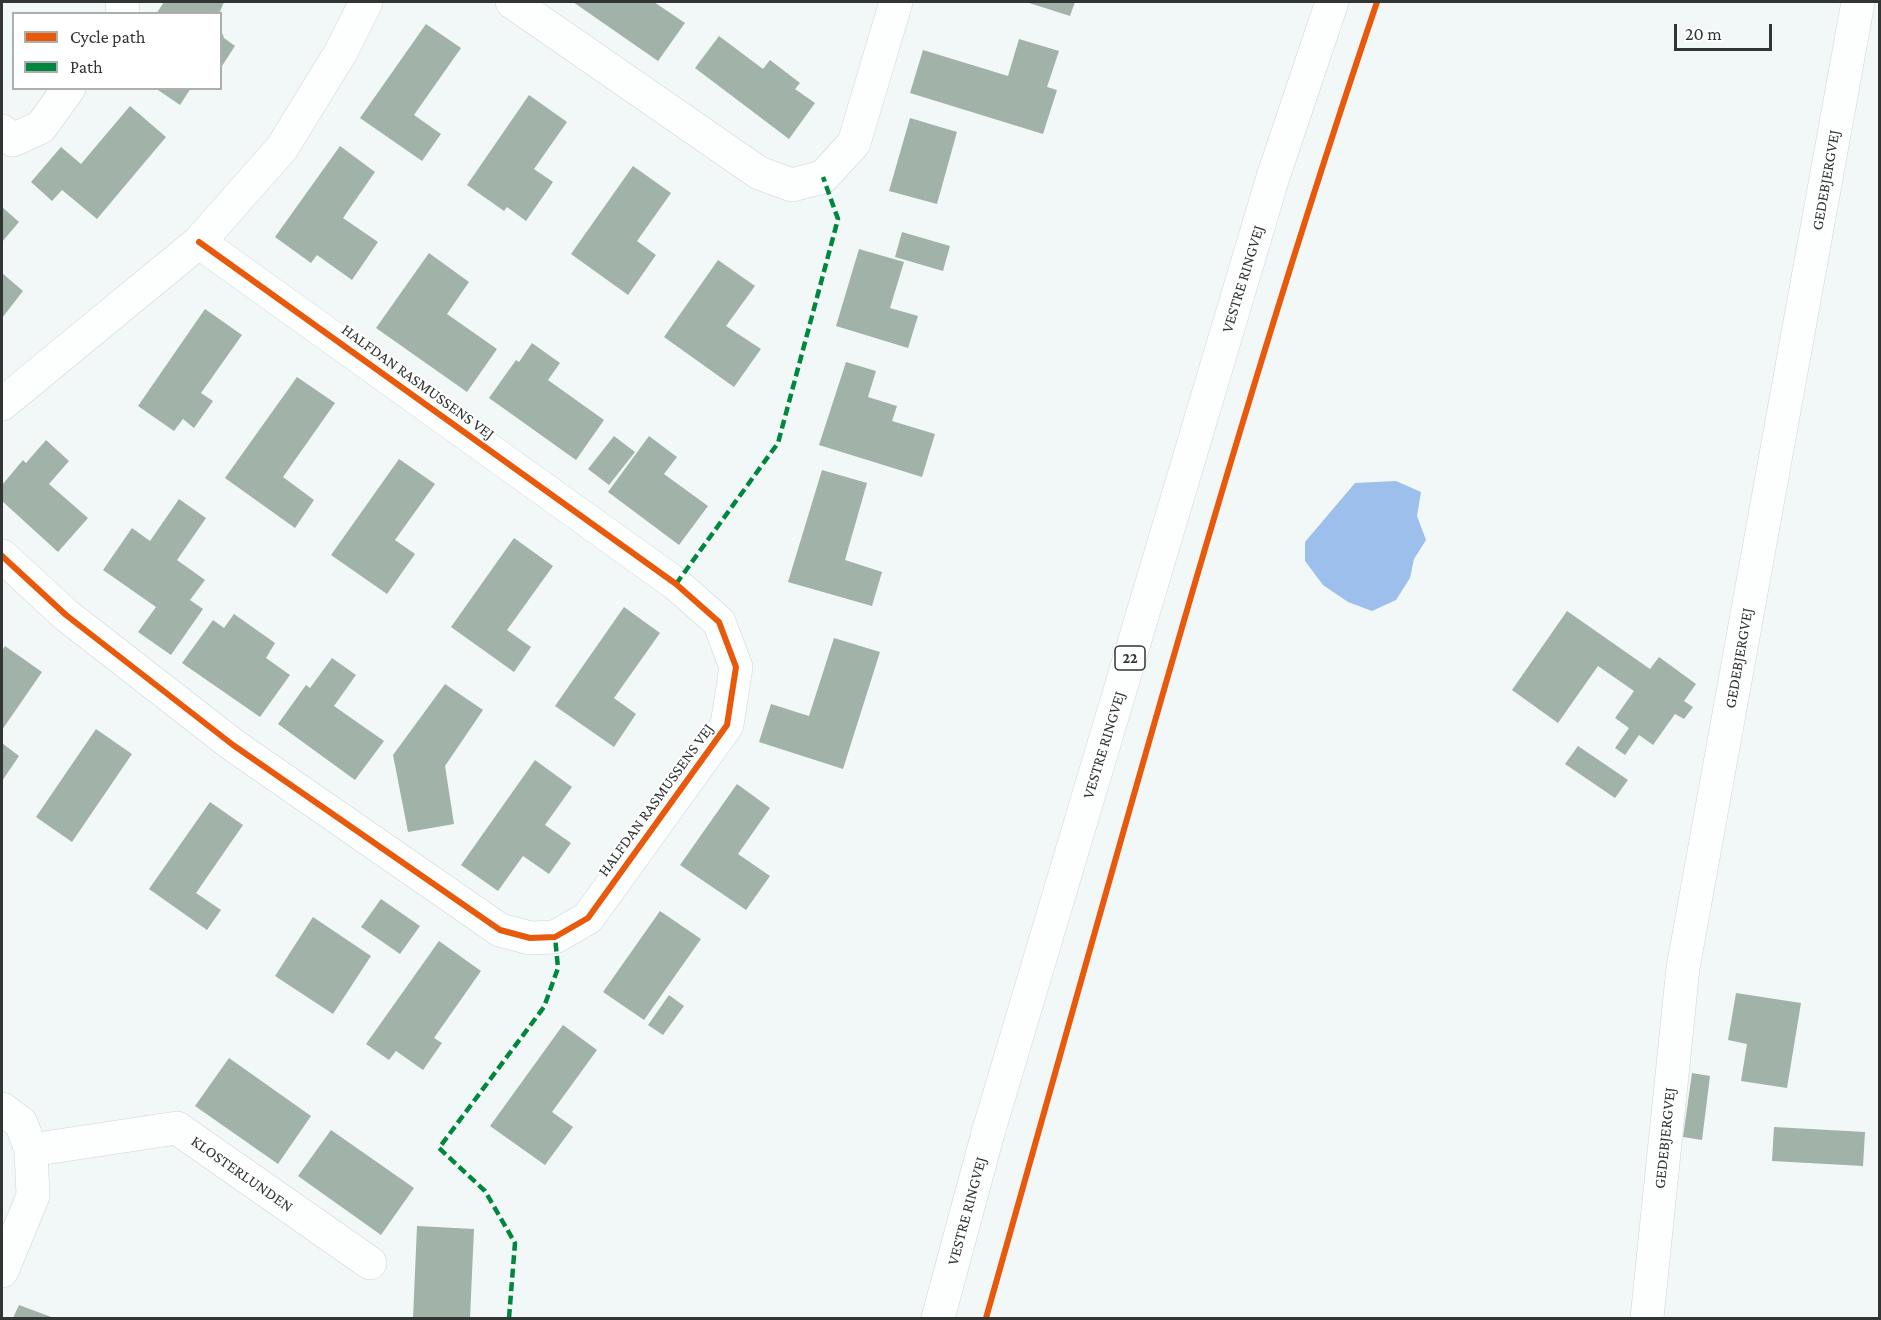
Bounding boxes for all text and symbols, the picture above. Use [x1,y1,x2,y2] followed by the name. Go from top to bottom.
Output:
[12,12,222,90] legend
[1677,12,1774,50] scale bar
[1685,24,1722,44] text: 20 m
[70,27,145,47] text: Cycle path
[70,57,103,77] text: Path
[1808,128,1844,232] street label: GEDEBJERGVEJ
[1218,223,1268,335] street label: VESTRE RINGVEJ
[338,320,498,444] street label: HALFDAN RASMUSSENS VEJ
[1721,606,1757,710] street label: GEDEBJERGVEJ
[1115,646,1145,670] road number: 22
[1079,689,1129,801] street label: VESTRE RINGVEJ
[594,720,718,880] street label: HALFDAN RASMUSSENS VEJ
[1650,1086,1680,1190] street label: GEDEBJERGVEJ
[187,1132,297,1216] street label: KLOSTERLUNDEN
[943,1155,991,1267] street label: VESTRE RINGVEJ

